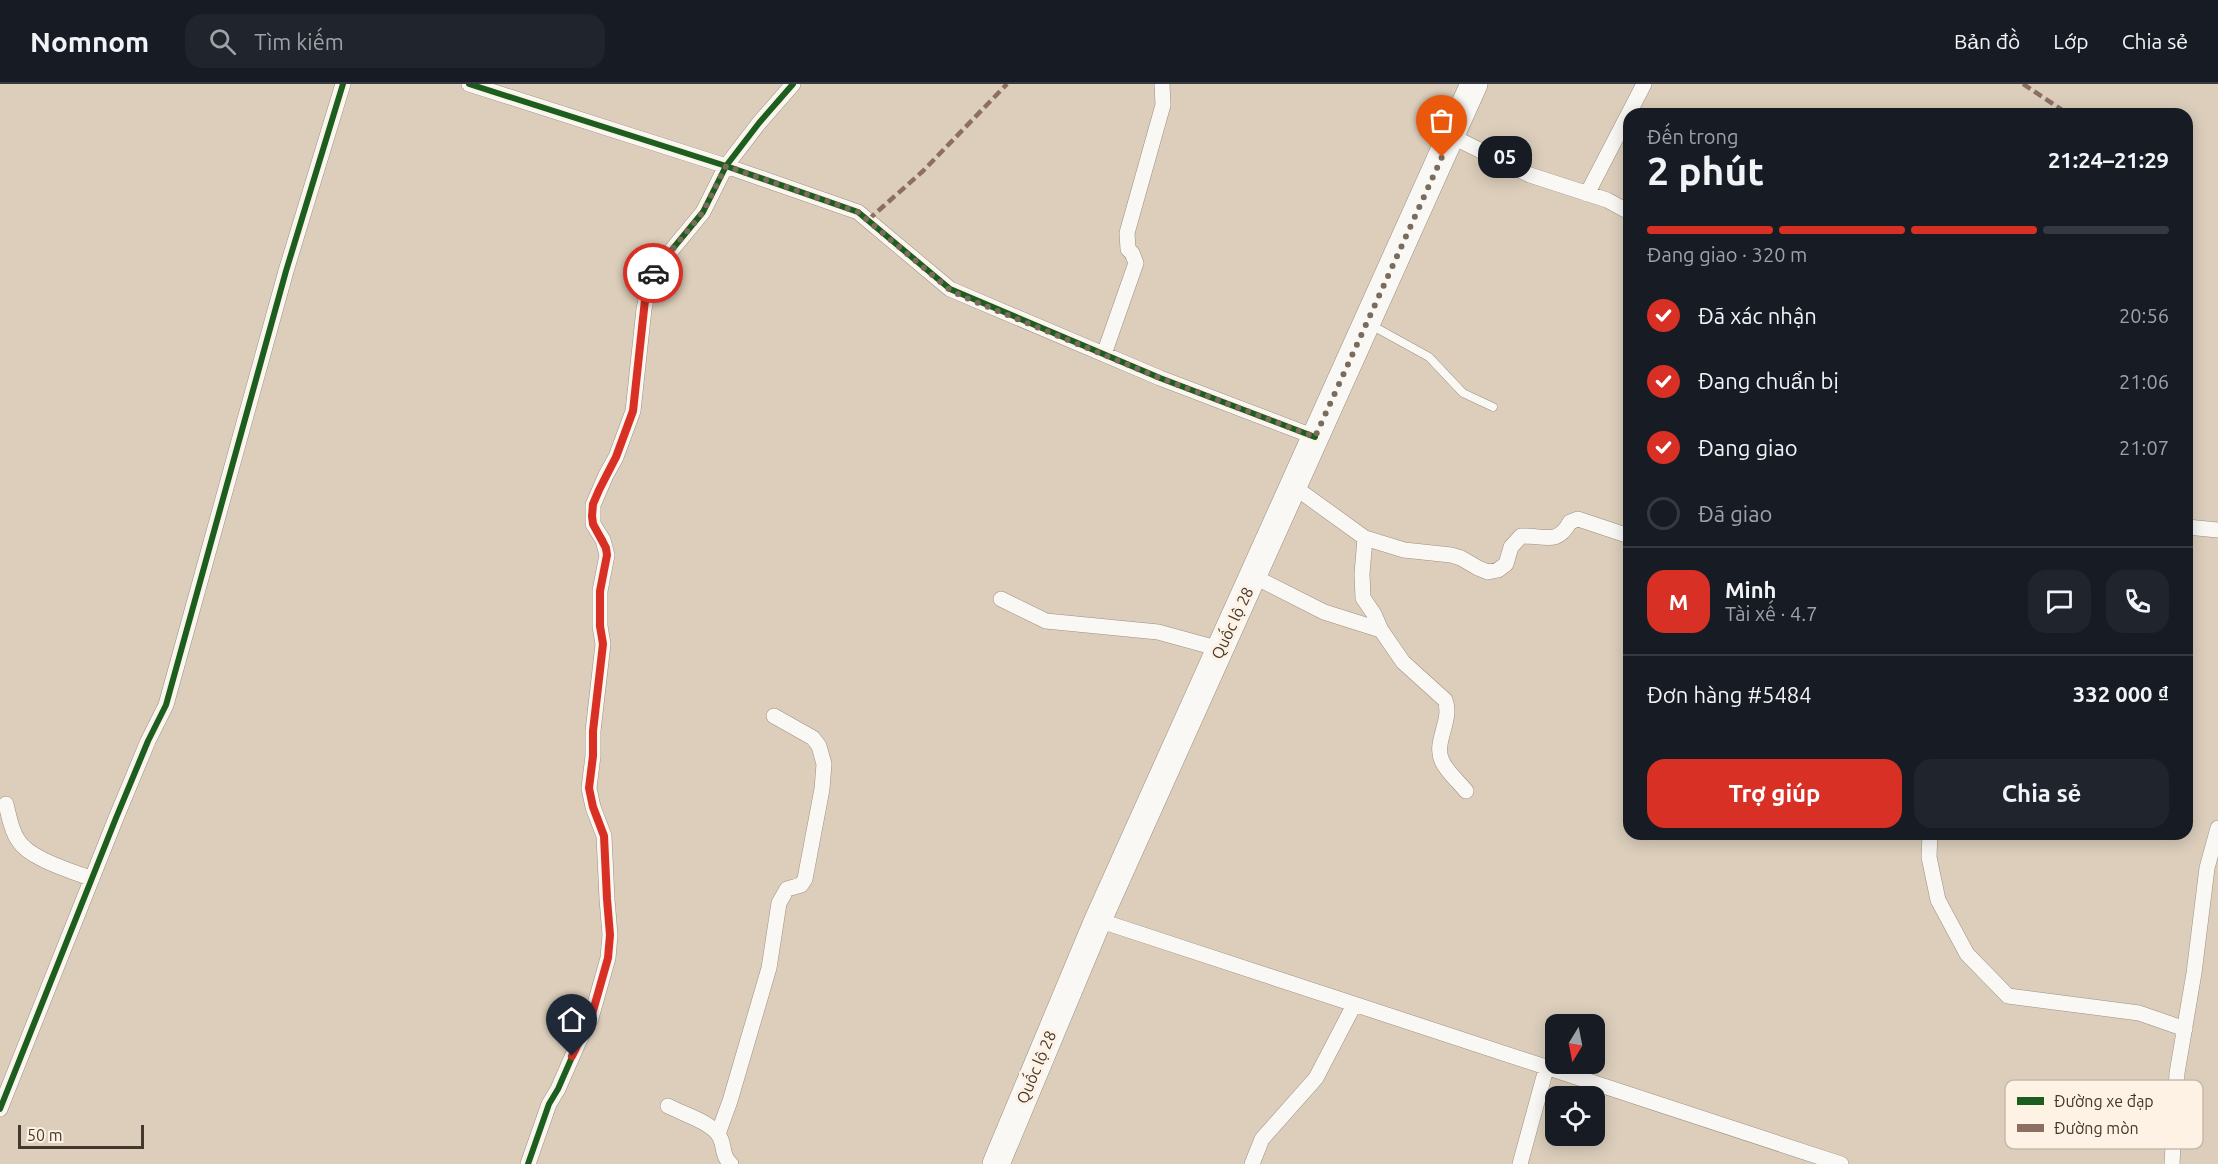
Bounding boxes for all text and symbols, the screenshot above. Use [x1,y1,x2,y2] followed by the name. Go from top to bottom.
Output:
[185,14,605,68] search box
[206,25,239,58] icon: search
[30,26,149,57] text: Nomnom
[254,29,344,54] text: Tìm kiếm
[1954,29,2020,53] text: Bản đồ
[2053,29,2089,53] text: Lớp
[2122,29,2188,53] text: Chia sẻ
[1416,95,1467,157] pin
[1425,104,1458,137] icon: bag
[1647,125,1738,148] text: Đến trong
[1478,136,1532,178] callout: 05
[1494,145,1516,168] text: 05
[2048,147,2169,172] text: 21:24–21:29
[1647,149,1764,192] text: 2 phút
[623,243,683,303] courier
[1647,243,1807,266] text: Đang giao · 320 m
[637,257,670,290] icon: car
[1647,299,1680,332] icon: check
[1698,303,1817,328] text: Đã xác nhận
[2119,304,2169,327] text: 20:56
[1647,365,1680,398] icon: check
[1698,368,1839,393] text: Đang chuẩn bị
[2119,370,2169,393] text: 21:06
[1647,431,1680,464] icon: check
[1698,435,1798,460] text: Đang giao
[2119,436,2169,459] text: 21:07
[1698,501,1772,526] text: Đã giao
[2028,570,2091,633] button: chat
[2106,570,2169,633] button: phone
[1725,577,1776,602] text: Minh
[1205,583,1256,662] street label: Quốc lộ 28
[1669,589,1688,614] text: M
[1725,602,1818,625] text: Tài xế · 4.7
[2073,681,2169,706] text: 332 000 ₫
[1647,682,1812,707] text: Đơn hàng #5484
[1647,759,1902,828] button: Trợ giúp
[1914,759,2169,828] button: Chia sẻ
[546,994,597,1056] pin
[555,1003,588,1036] icon: home
[1545,1014,1605,1074] north arrow
[1545,1014,1605,1146] map controls
[1010,1027,1059,1106] street label: Quốc lộ 28
[2005,1080,2203,1149] legend
[1545,1086,1605,1146] button: locate
[2054,1092,2154,1110] text: Đường xe đạp
[2054,1119,2139,1137] text: Đường mòn
[18,1122,144,1150] scale bar
[27,1126,63,1144] text: 50 m

